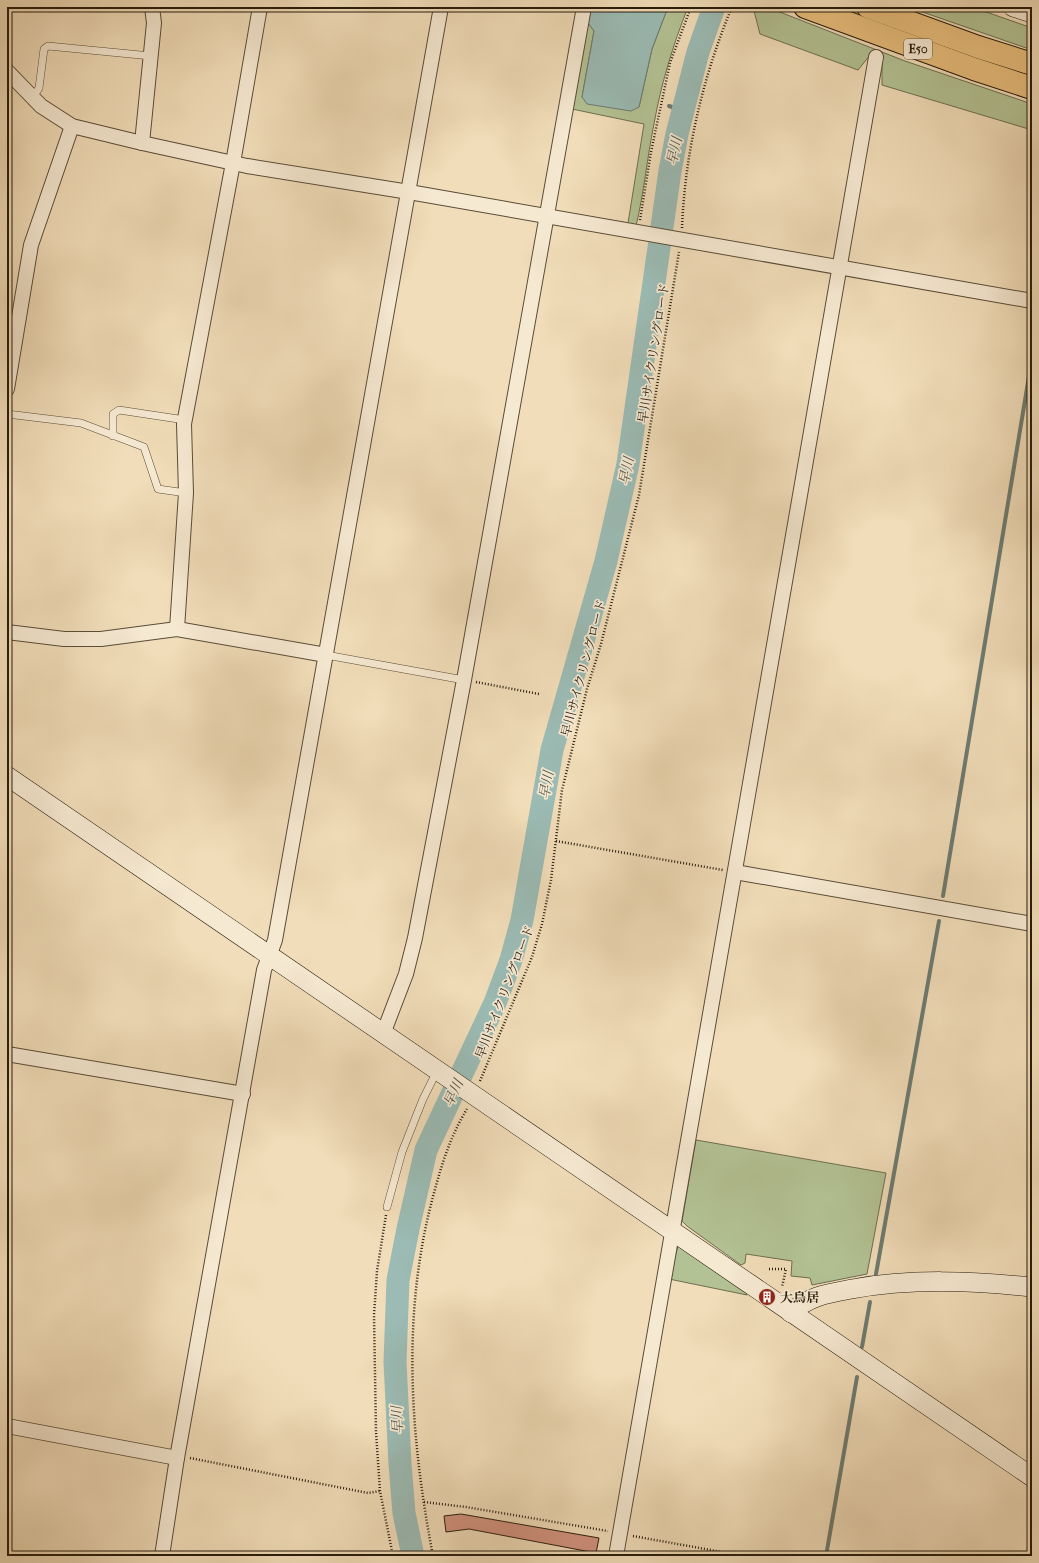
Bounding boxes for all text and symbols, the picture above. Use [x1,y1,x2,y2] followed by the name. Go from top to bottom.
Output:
[904,39,932,59] road number: E50
[663,134,686,167] water label: 早川
[635,282,672,424] street label: 早川サイクリングロード
[615,454,638,486] water label: 早川
[558,598,609,738] street label: 早川サイクリングロード
[536,768,558,800] water label: 早川
[472,923,537,1061] street label: 早川サイクリングロード
[440,1075,468,1109] water label: 早川
[757,1287,777,1307] building icon: 大鳥居
[780,1290,819,1305] place label: 大鳥居
[388,1404,407,1434] water label: 早川

